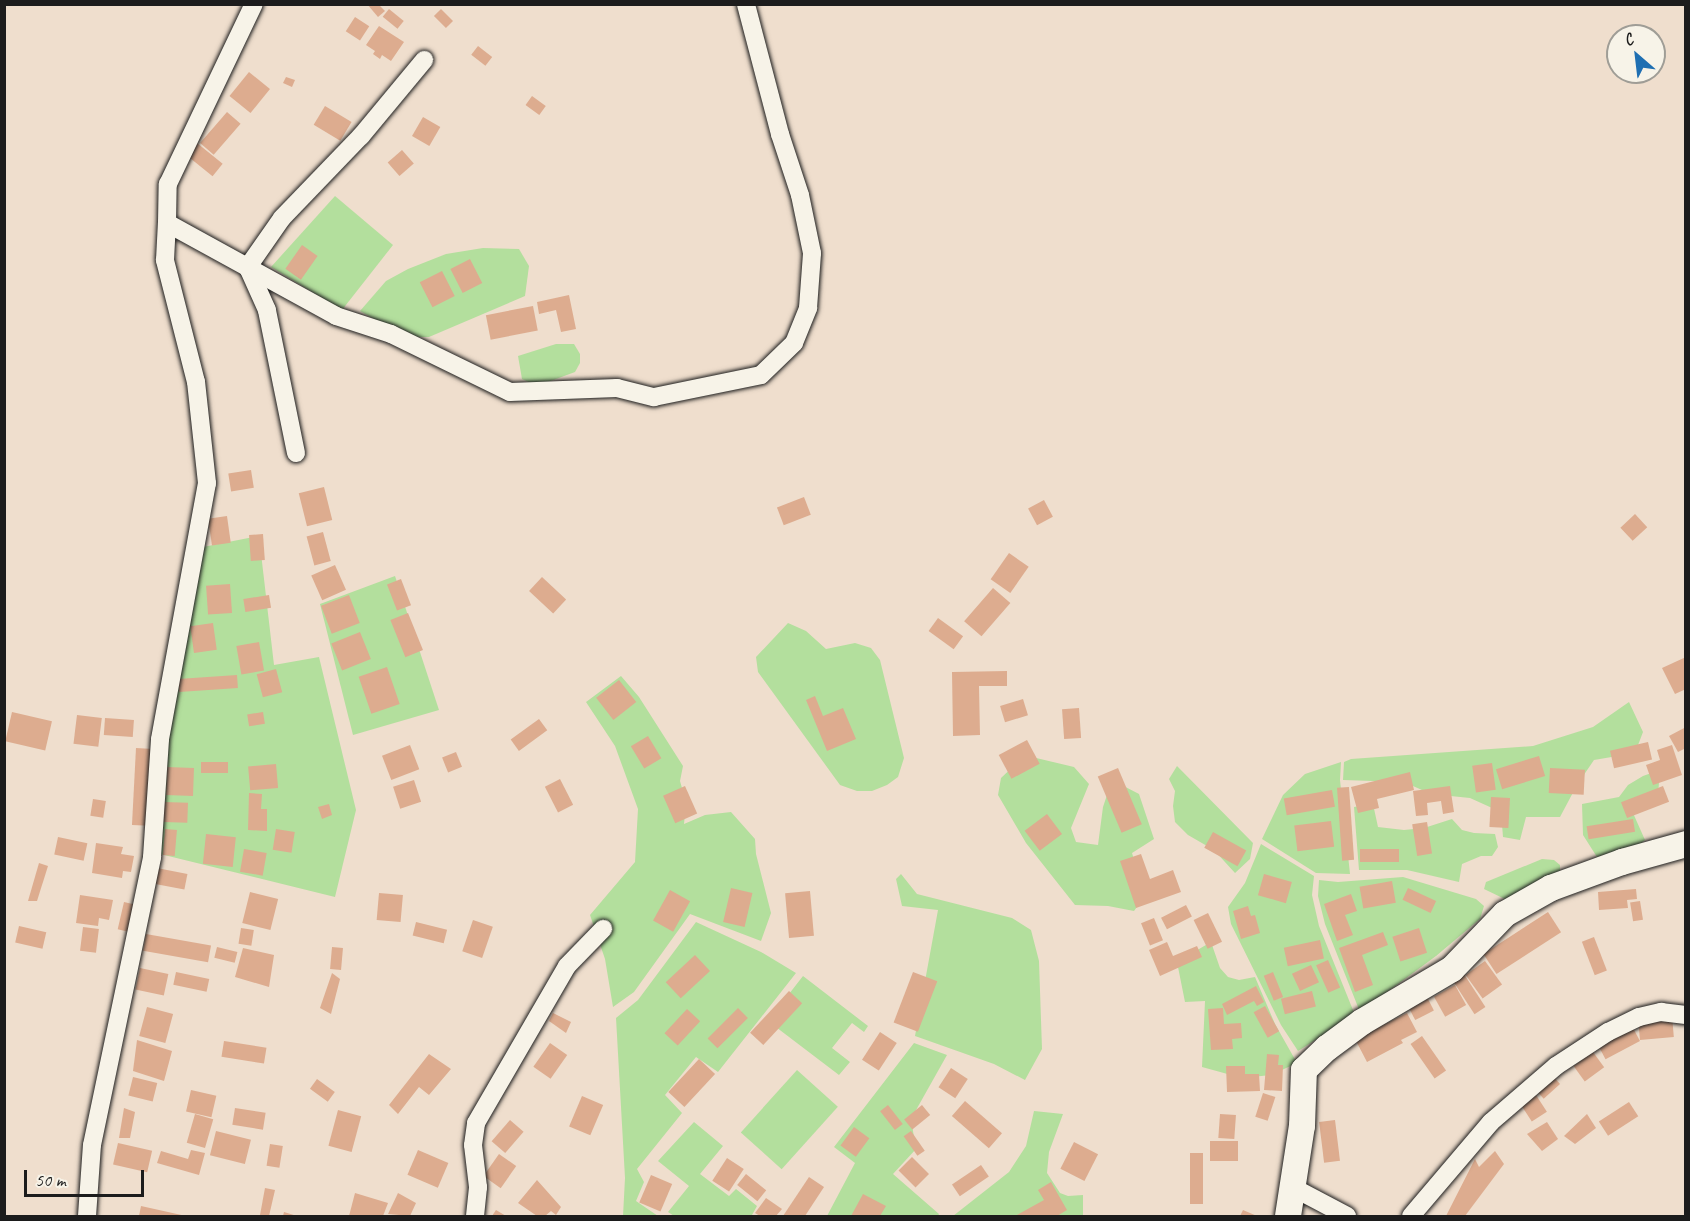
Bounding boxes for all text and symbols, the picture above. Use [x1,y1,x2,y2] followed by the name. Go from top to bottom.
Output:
[1606,24,1666,84] north arrow
[1620,29,1637,51] text: С
[27,1158,147,1196] scale bar
[35,1169,66,1191] text: 50 m

